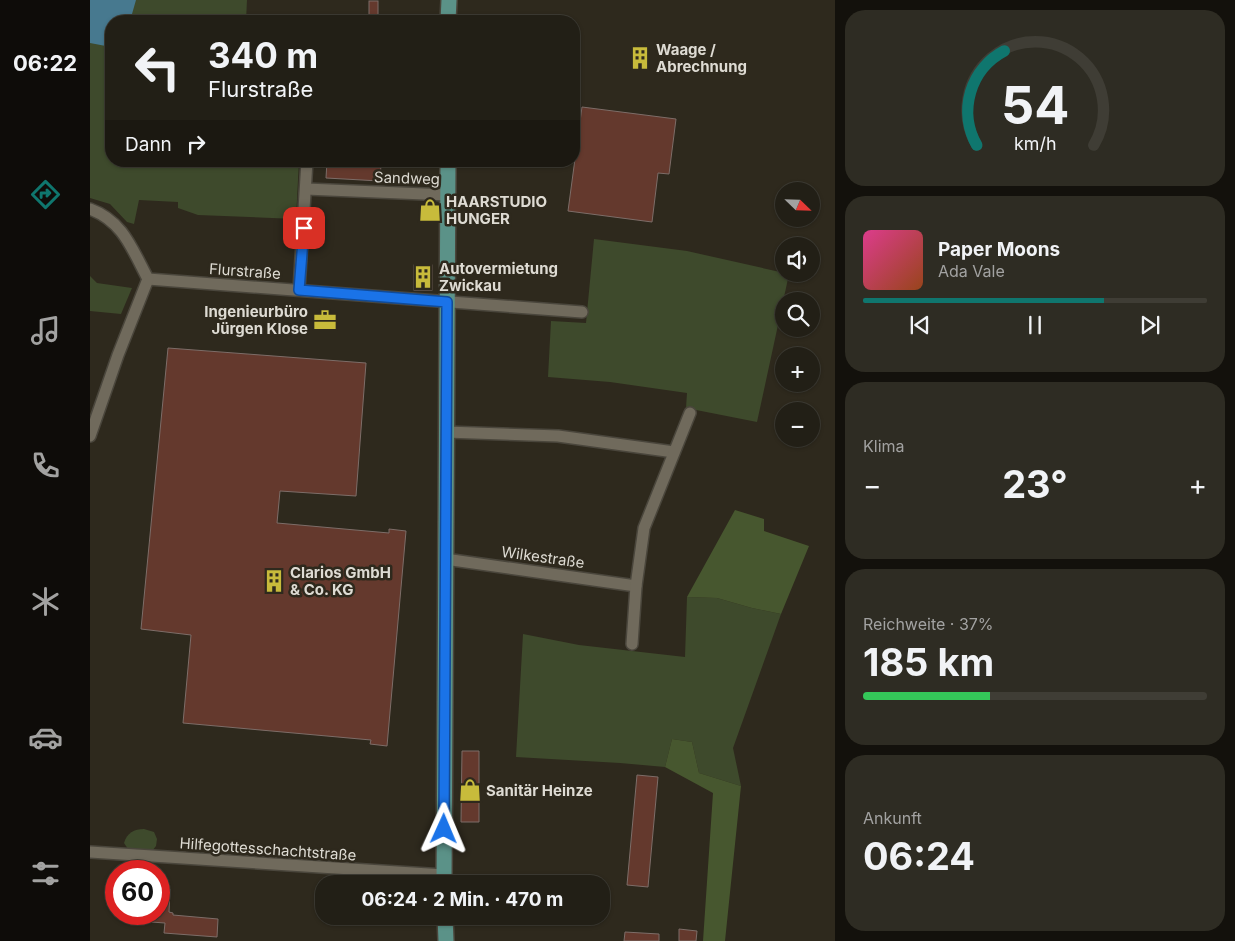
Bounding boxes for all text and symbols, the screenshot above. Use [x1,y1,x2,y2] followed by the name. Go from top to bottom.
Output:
[208,34,318,76] text: 340 m
[125,35,190,100] icon: left
[656,40,747,76] place label: Waage / Abrechnung
[627,45,653,71] building icon: Waage / Abrechnung
[13,50,77,76] text: 06:22
[1001,74,1069,137] text: 54
[208,76,313,102] text: Flurstraße
[182,130,210,158] icon: right
[125,133,172,156] text: Dann
[1014,133,1056,154] text: km/h
[374,167,440,189] street label: Sandweg
[28,177,63,212] icon: directions
[775,182,820,228] north arrow
[775,182,820,447] map controls
[446,192,547,228] place label: HAARSTUDIO HUNGER
[417,197,443,223] shop icon: HAARSTUDIO HUNGER
[283,207,325,249] pin
[290,214,318,242] icon: arrive
[775,237,820,282] button: sound
[938,238,1060,261] text: Paper Moons
[208,259,282,283] street label: Flurstraße
[439,259,558,295] place label: Autovermietung Zwickau
[938,261,1005,281] text: Ada Vale
[410,264,436,290] building icon: Autovermietung Zwickau
[775,292,820,337] button: search
[204,302,308,338] place label: Ingenieurbüro Jürgen Klose
[312,307,338,333] office icon: Ingenieurbüro Jürgen Klose
[906,311,934,339] icon: previous
[1021,311,1049,339] icon: pause
[1136,311,1164,339] icon: next
[28,313,63,348] icon: music
[775,347,820,392] button: +
[775,402,820,447] button: −
[863,436,905,456] text: Klima
[28,448,63,483] icon: phone
[1002,461,1068,507] text: 23°
[863,468,882,502] text: −
[1188,468,1207,502] text: +
[500,542,586,572] street label: Wilkestraße
[290,563,391,599] place label: Clarios GmbH & Co. KG
[261,568,287,594] building icon: Clarios GmbH & Co. KG
[28,584,63,619] icon: climate
[863,614,994,634] text: Reichweite · 37%
[863,639,994,685] text: 185 km
[28,720,63,755] icon: car
[457,777,483,803] shop icon: Sanitär Heinze
[486,781,593,800] place label: Sanitär Heinze
[417,802,469,854] position arrow
[863,808,922,828] text: Ankunft
[179,833,357,865] street label: Hilfegottesschachtstraße
[863,833,975,879] text: 06:24
[28,856,63,891] icon: filters
[105,860,170,925] speed limit sign: 60
[362,888,563,911] text: 06:24 · 2 Min. · 470 m

